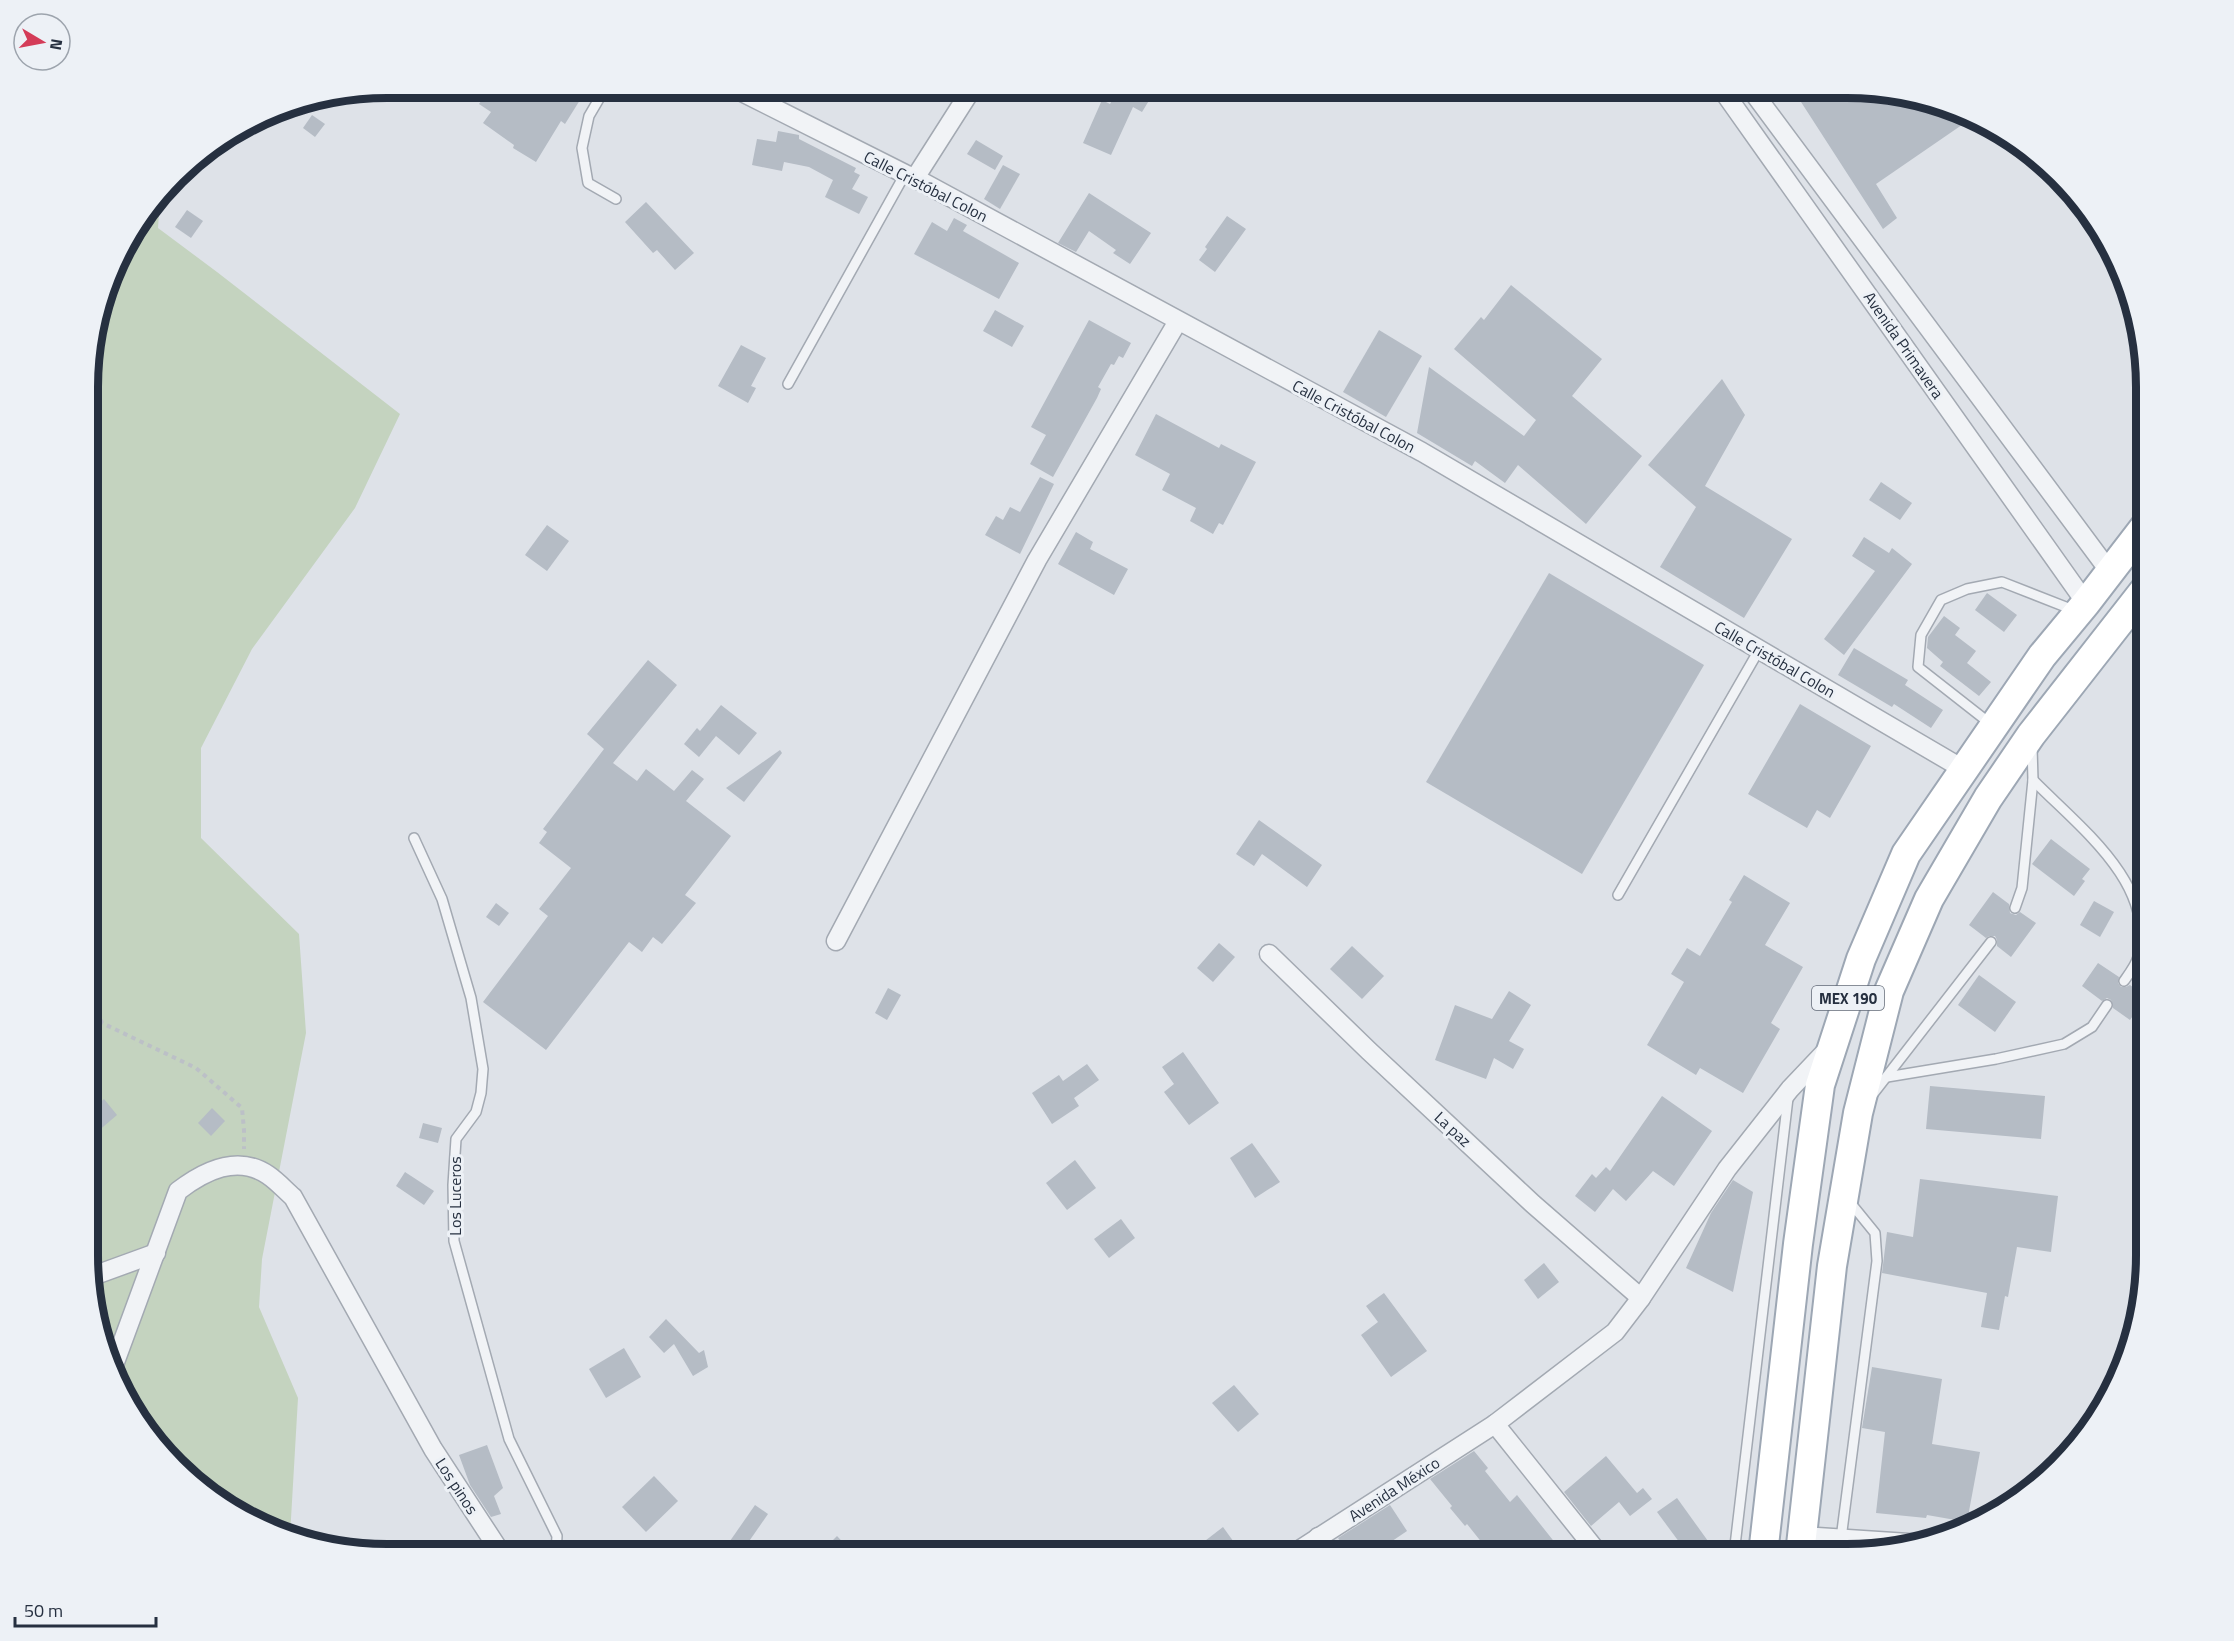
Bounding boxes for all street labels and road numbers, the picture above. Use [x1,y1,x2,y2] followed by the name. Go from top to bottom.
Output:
[860,144,992,228] street label: Calle Cristóbal Colon
[1858,287,1950,403] street label: Avenida Primavera
[1288,373,1420,459] street label: Calle Cristóbal Colon
[1710,615,1840,703] street label: Calle Cristóbal Colon
[1812,986,1884,1010] road number: MEX 190
[1429,1106,1477,1152] street label: La paz
[443,1156,467,1236] street label: Los Luceros
[1344,1450,1444,1528] street label: Avenida México
[430,1453,484,1519] street label: Los pinos

